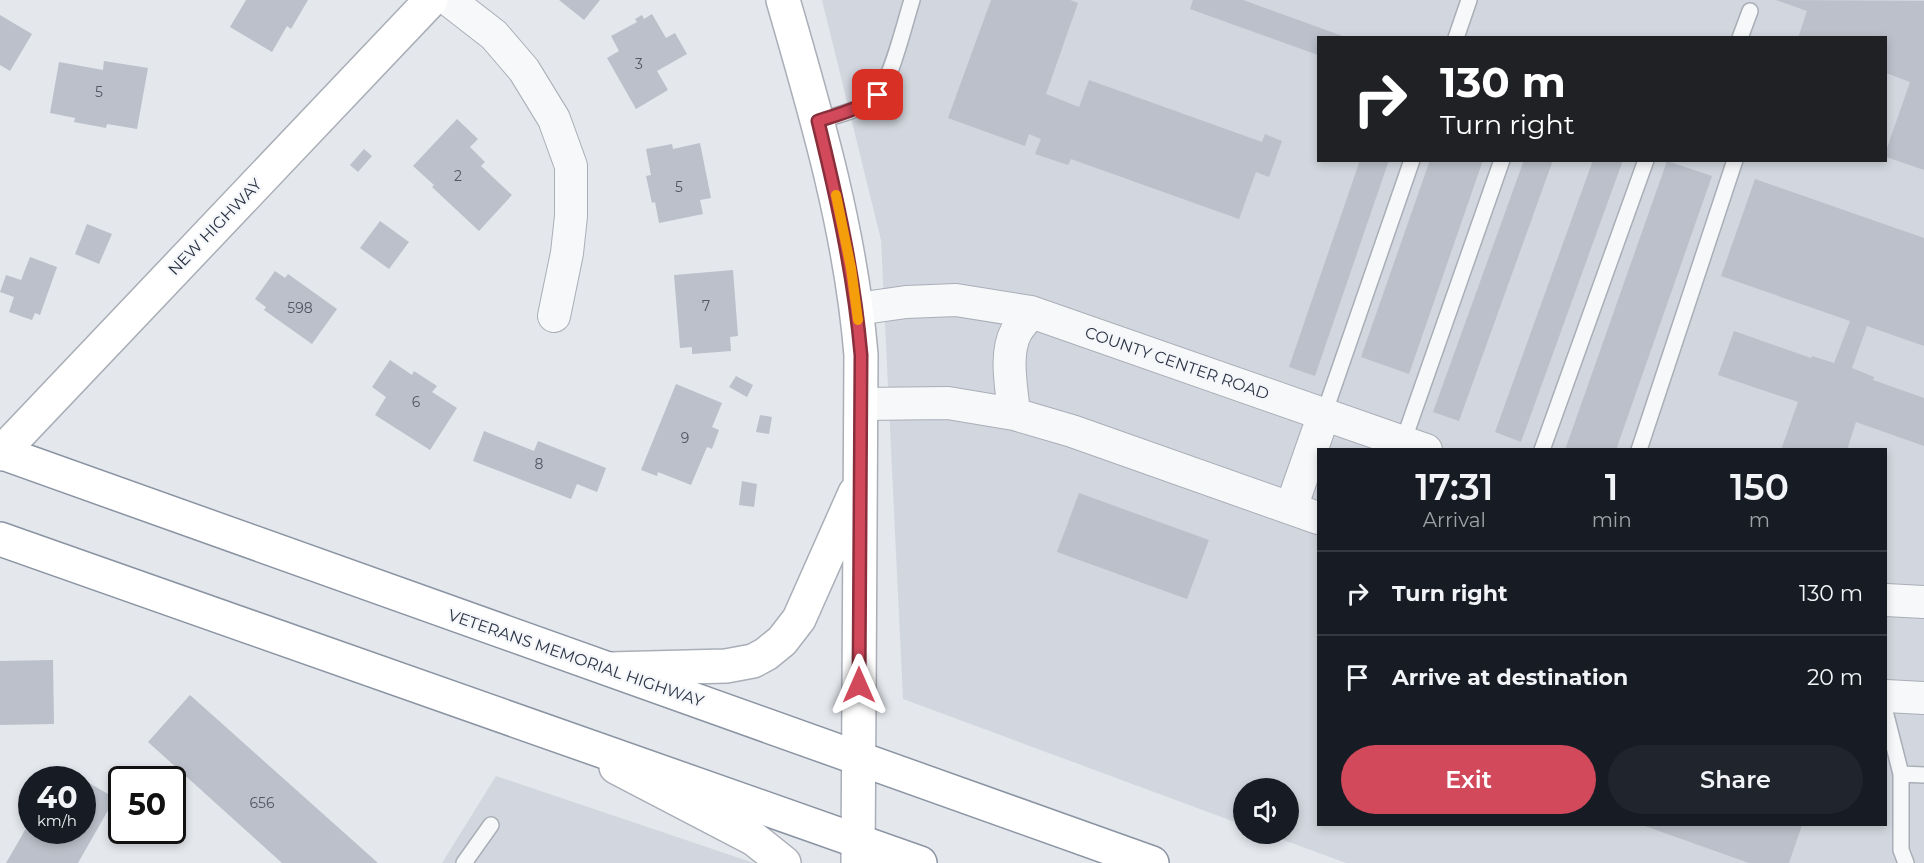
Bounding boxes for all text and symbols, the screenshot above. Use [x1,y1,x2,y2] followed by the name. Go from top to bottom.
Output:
[635,55,643,73] house number: 3
[1440,56,1566,108] text: 130 m
[1341,60,1419,138] icon: right
[852,69,903,120] pin
[861,78,894,111] icon: arrive
[95,83,103,101] house number: 5
[1440,108,1575,141] text: Turn right
[454,167,462,185] house number: 2
[164,174,266,279] street label: NEW HIGHWAY
[675,178,683,196] house number: 5
[702,297,710,315] house number: 7
[287,299,313,317] house number: 598
[1082,323,1272,403] street label: COUNTY CENTER ROAD
[412,393,421,411] house number: 6
[681,429,689,447] house number: 9
[535,455,544,473] house number: 8
[1415,465,1493,509] text: 17:31
[1605,465,1619,509] text: 1
[1730,465,1789,509] text: 150
[1423,508,1486,532] text: Arrival
[1592,508,1632,532] text: min
[1749,508,1770,532] text: m
[1341,577,1374,610] icon: right
[1392,580,1507,607] text: Turn right
[1799,580,1863,607] text: 130 m
[446,605,707,711] street label: VETERANS MEMORIAL HIGHWAY
[827,653,891,717] position arrow
[1341,661,1374,694] icon: arrive
[1392,664,1628,691] text: Arrive at destination
[1807,664,1863,691] text: 20 m
[1341,745,1596,814] button: Exit
[1608,745,1863,814] button: Share
[108,766,186,844] speed limit sign: 50
[1233,778,1299,844] map controls
[1233,778,1299,844] button: sound
[36,779,78,816] text: 40
[250,794,275,812] house number: 656
[37,811,77,830] text: km/h

